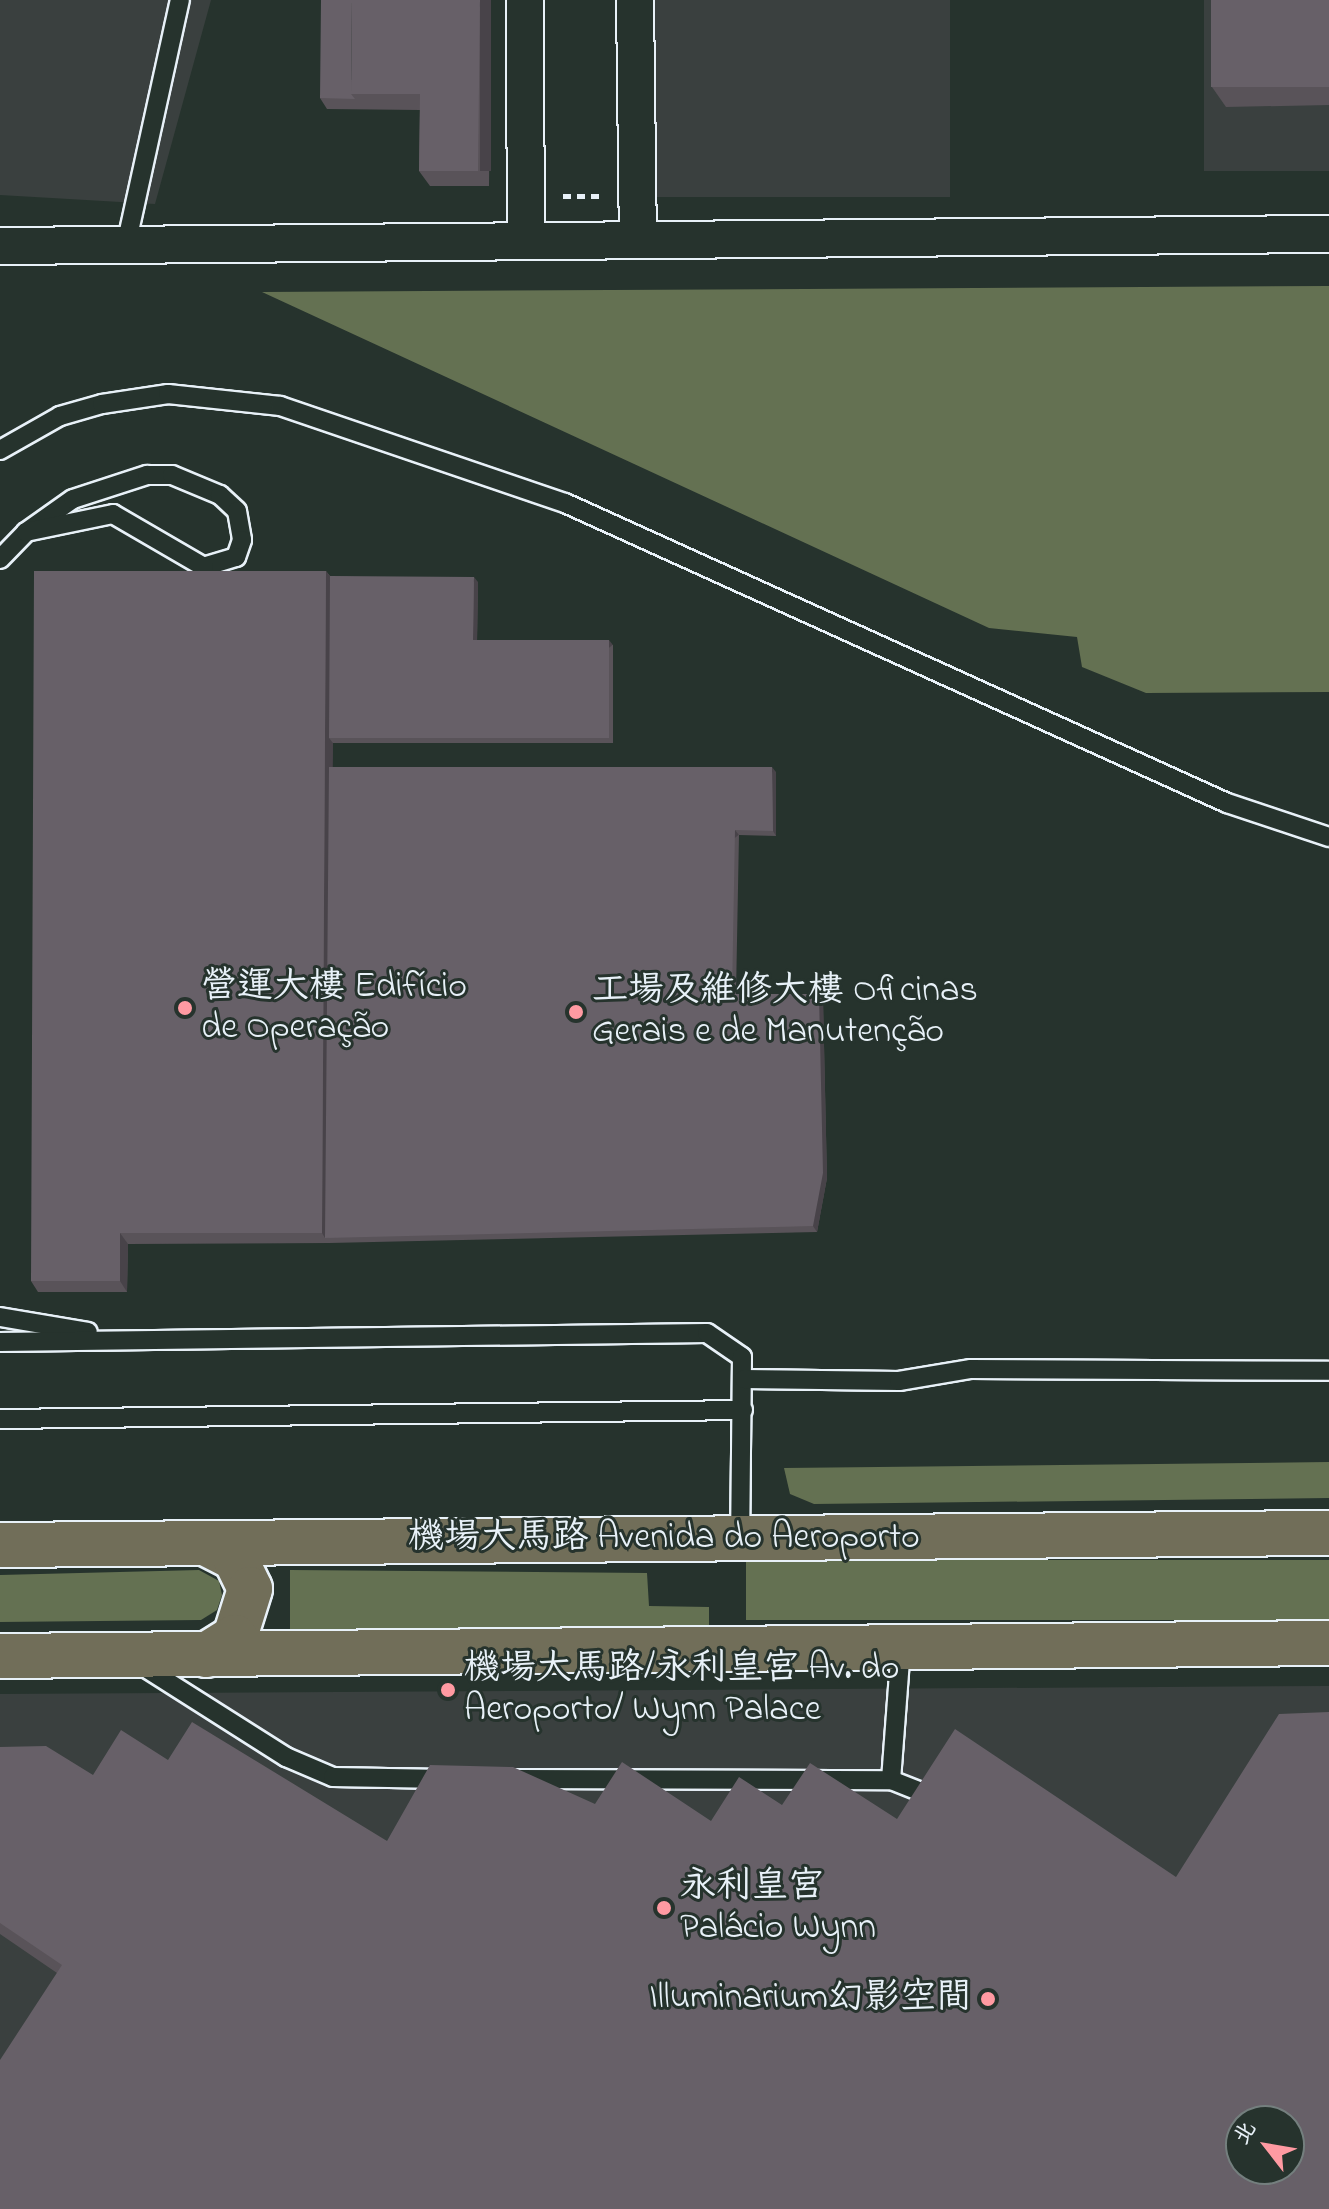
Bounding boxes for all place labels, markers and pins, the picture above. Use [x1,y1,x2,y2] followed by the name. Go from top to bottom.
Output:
[201,965,467,1050] place label: 營運大樓 Edifício de Operação
[592,969,978,1054] place label: 工場及維修大樓 Oficinas Gerais e de Manutenção
[176,999,194,1017] marker: 營運大樓 Edifício de Operação
[567,1003,585,1021] marker: 工場及維修大樓 Oficinas Gerais e de Manutenção
[464,1647,900,1732] place label: 機場大馬路/永利皇宮 Av. do Aeroporto/ Wynn Palace
[439,1681,457,1699] marker: 機場大馬路/永利皇宮 Av. do Aeroporto/ Wynn Palace
[680,1865,876,1950] place label: 永利皇宮 Palácio Wynn
[655,1899,673,1917] marker: 永利皇宮 Palácio Wynn
[649,1977,972,2021] place label: Illuminarium幻影空間
[979,1990,997,2008] marker: Illuminarium幻影空間

